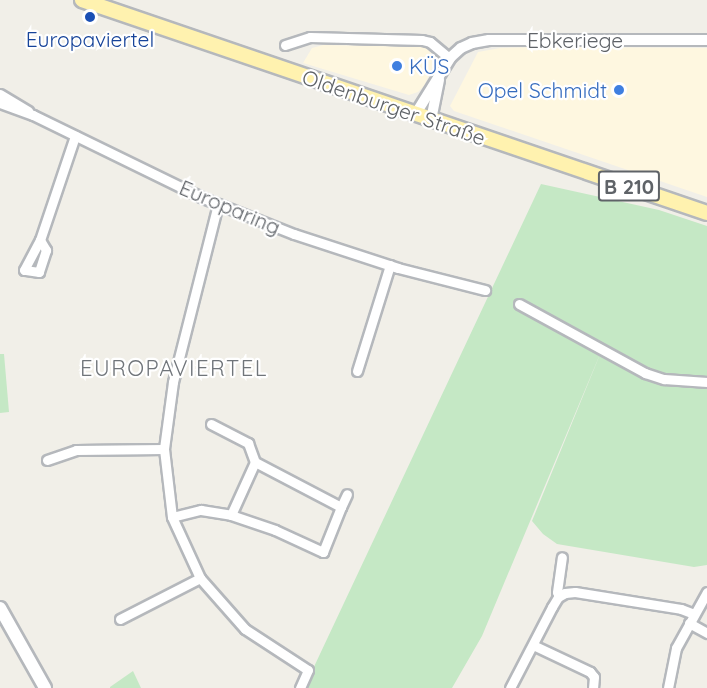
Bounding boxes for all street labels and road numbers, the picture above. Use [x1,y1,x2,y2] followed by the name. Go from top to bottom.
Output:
[527,27,623,53] street label: Ebkeriege
[299,64,489,150] street label: Oldenburger Straße
[598,169,660,203] road number: B 210
[176,174,284,240] street label: Europaring

